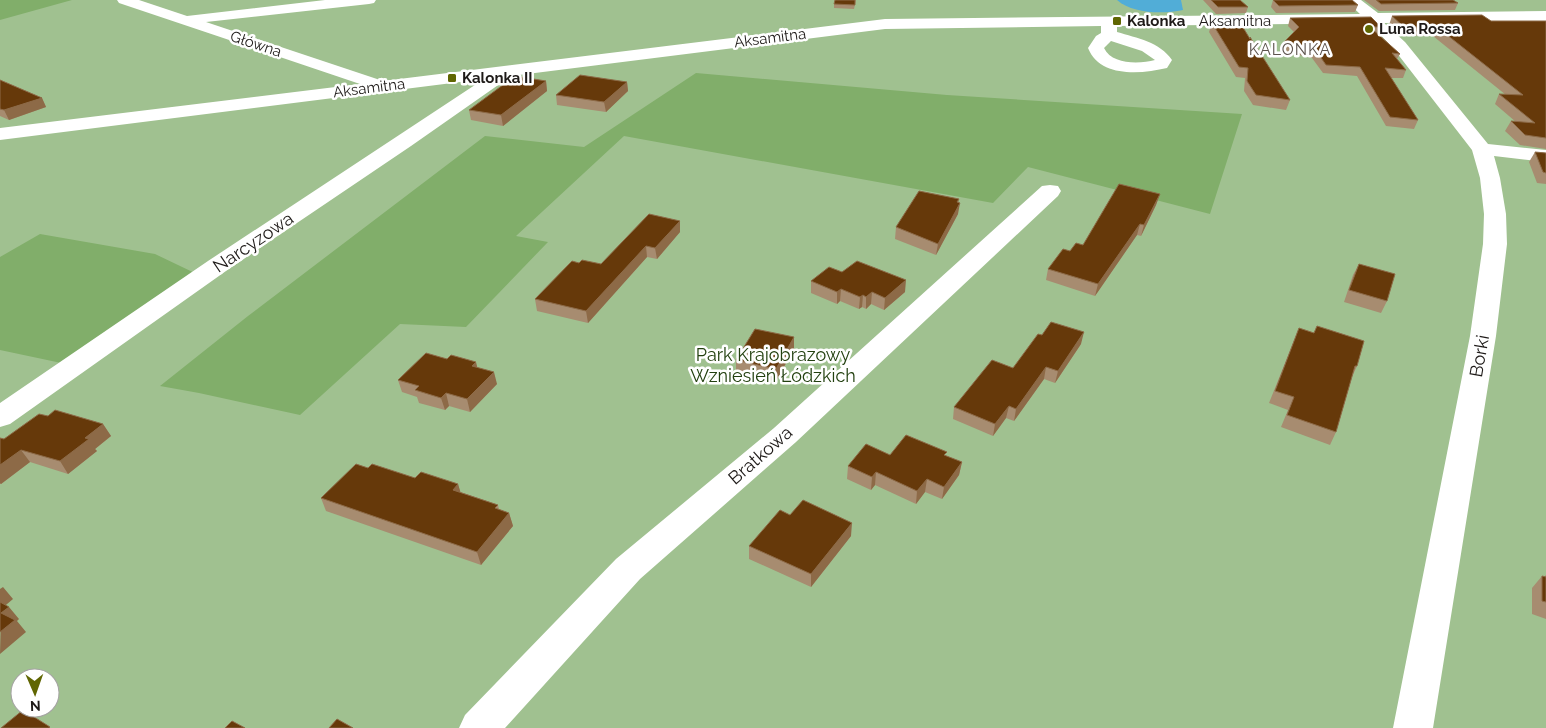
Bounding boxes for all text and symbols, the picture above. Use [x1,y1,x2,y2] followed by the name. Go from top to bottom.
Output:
[1127,12,1186,30] place label: Kalonka
[1199,12,1271,30] street label: Aksamitna
[1111,15,1123,27] marker: Kalonka
[1379,20,1461,38] place label: Luna Rossa
[1363,23,1375,35] marker: Luna Rossa
[733,25,807,51] street label: Aksamitna
[228,27,284,61] street label: Główna
[1249,40,1331,59] district label: KALONKA
[462,69,533,87] place label: Kalonka II
[446,72,458,84] marker: Kalonka II
[332,75,406,101] street label: Aksamitna
[209,207,297,277] street label: Narcyzowa
[1465,333,1493,379] street label: Borki
[690,344,856,386] park label: Park Krajobrazowy Wzniesień Łódzkich
[724,422,796,488] street label: Bratkowa
[10,668,60,718] north arrow
[30,698,41,714] text: N

